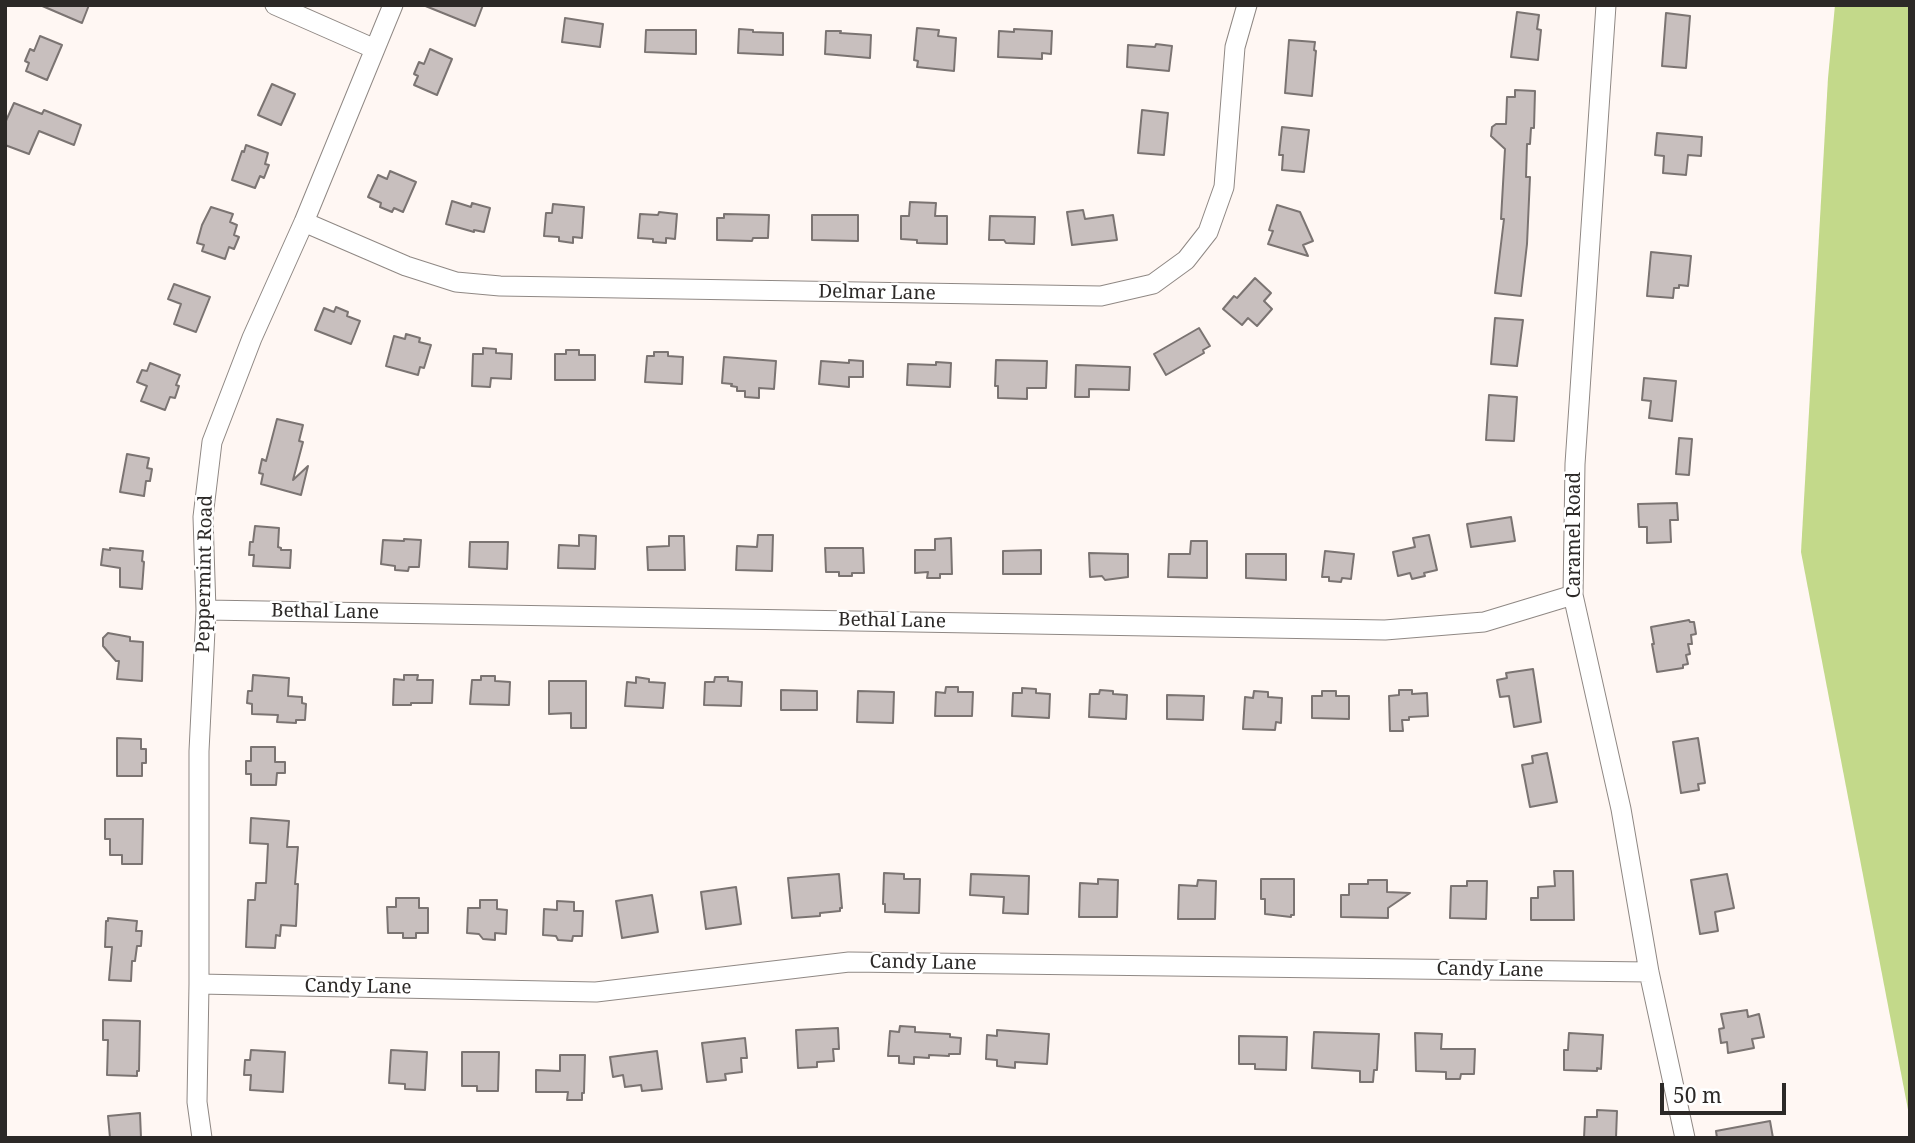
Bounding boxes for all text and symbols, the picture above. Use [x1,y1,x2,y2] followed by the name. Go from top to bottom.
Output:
[818,281,936,305] street label: Delmar Lane
[1564,472,1586,598] street label: Caramel Road
[192,495,218,653] street label: Peppermint Road
[271,600,379,624] street label: Bethal Lane
[838,609,946,633] street label: Bethal Lane
[869,951,977,975] street label: Candy Lane
[1436,958,1544,982] street label: Candy Lane
[304,975,412,999] street label: Candy Lane
[1663,1070,1789,1114] scale bar
[1673,1081,1722,1109] text: 50 m

